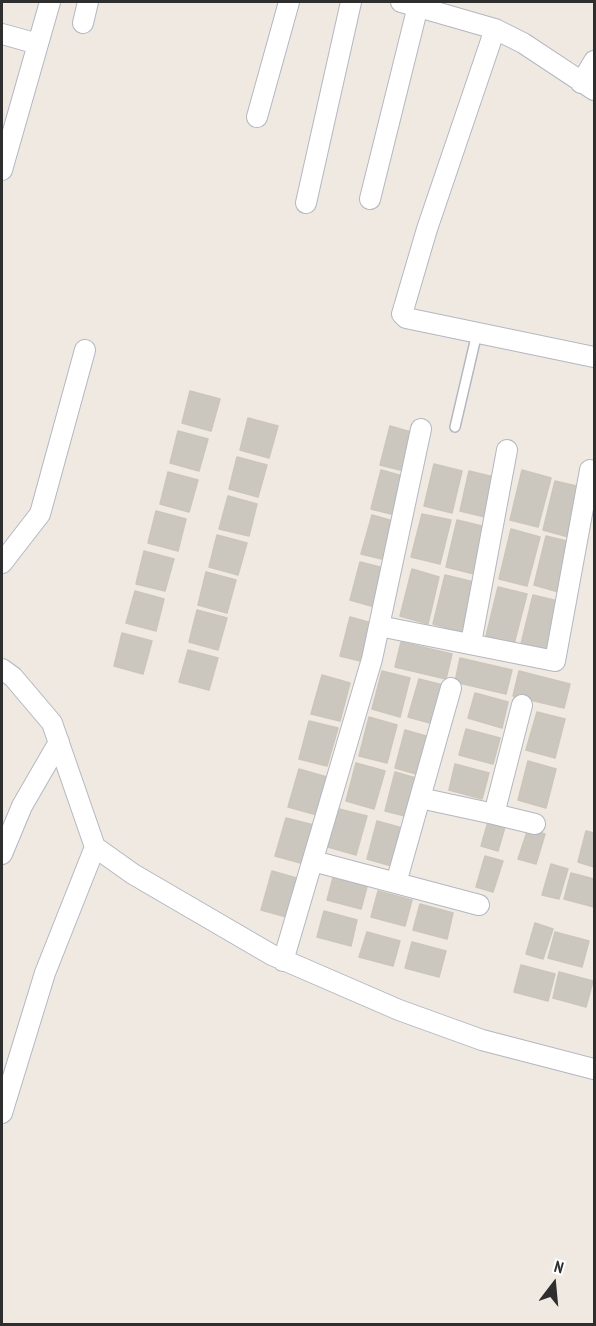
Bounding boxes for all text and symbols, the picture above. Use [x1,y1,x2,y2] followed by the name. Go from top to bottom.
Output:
[524,1254,584,1314] north arrow
[552,1256,566,1277] text: N

